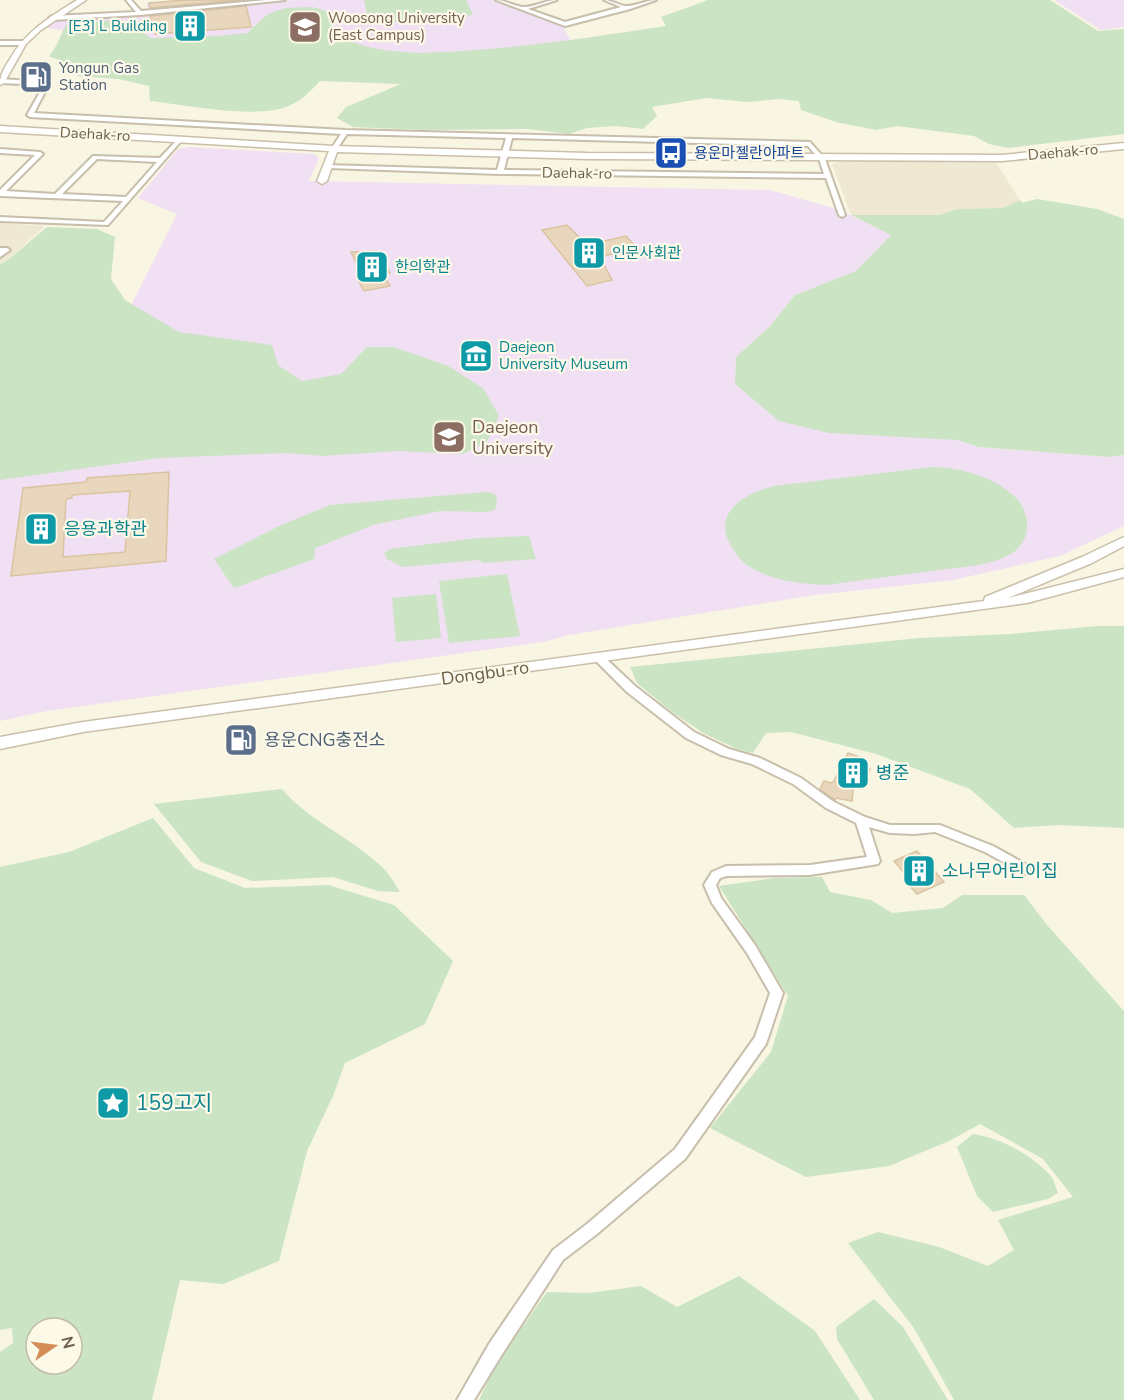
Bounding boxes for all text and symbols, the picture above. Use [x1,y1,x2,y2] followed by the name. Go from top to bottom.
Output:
[172,8,208,44] building icon: [E3] L Building
[328,8,465,45] place label: Woosong University (East Campus)
[287,9,323,45] school or university icon: Woosong University (East Campus)
[68,16,167,36] place label: [E3] L Building
[58,58,139,95] place label: Yongun Gas Station
[18,59,54,95] fuel station icon: Yongun Gas Station
[59,122,131,146] street label: Daehak-ro
[653,135,689,171] bus stop icon: 용운마젤란아파트
[1027,139,1099,165] street label: Daehak-ro
[694,143,805,163] place label: 용운마젤란아파트
[542,162,612,184] street label: Daehak-ro
[571,235,607,271] building icon: 인문사회관
[612,243,681,263] place label: 인문사회관
[354,249,390,285] building icon: 한의학관
[395,257,450,277] place label: 한의학관
[499,337,628,374] place label: Daejeon University Museum
[458,338,494,374] museum icon: Daejeon University Museum
[472,415,554,460] place label: Daejeon University
[431,419,467,455] school or university icon: Daejeon University
[23,511,59,547] building icon: 응용과학관
[64,517,147,541] place label: 응용과학관
[439,655,531,691] street label: Dongbu-ro
[223,722,259,758] fuel station icon: 용운CNG충전소
[264,728,385,752] place label: 용운CNG충전소
[835,755,871,791] building icon: 병준
[876,761,909,785] place label: 병준
[901,853,937,889] building icon: 소나무어린이집
[942,859,1058,883] place label: 소나무어린이집
[95,1085,131,1121] place icon: 159고지
[136,1089,212,1117] place label: 159고지
[24,1316,84,1376] north arrow
[55,1334,80,1351] text: N

